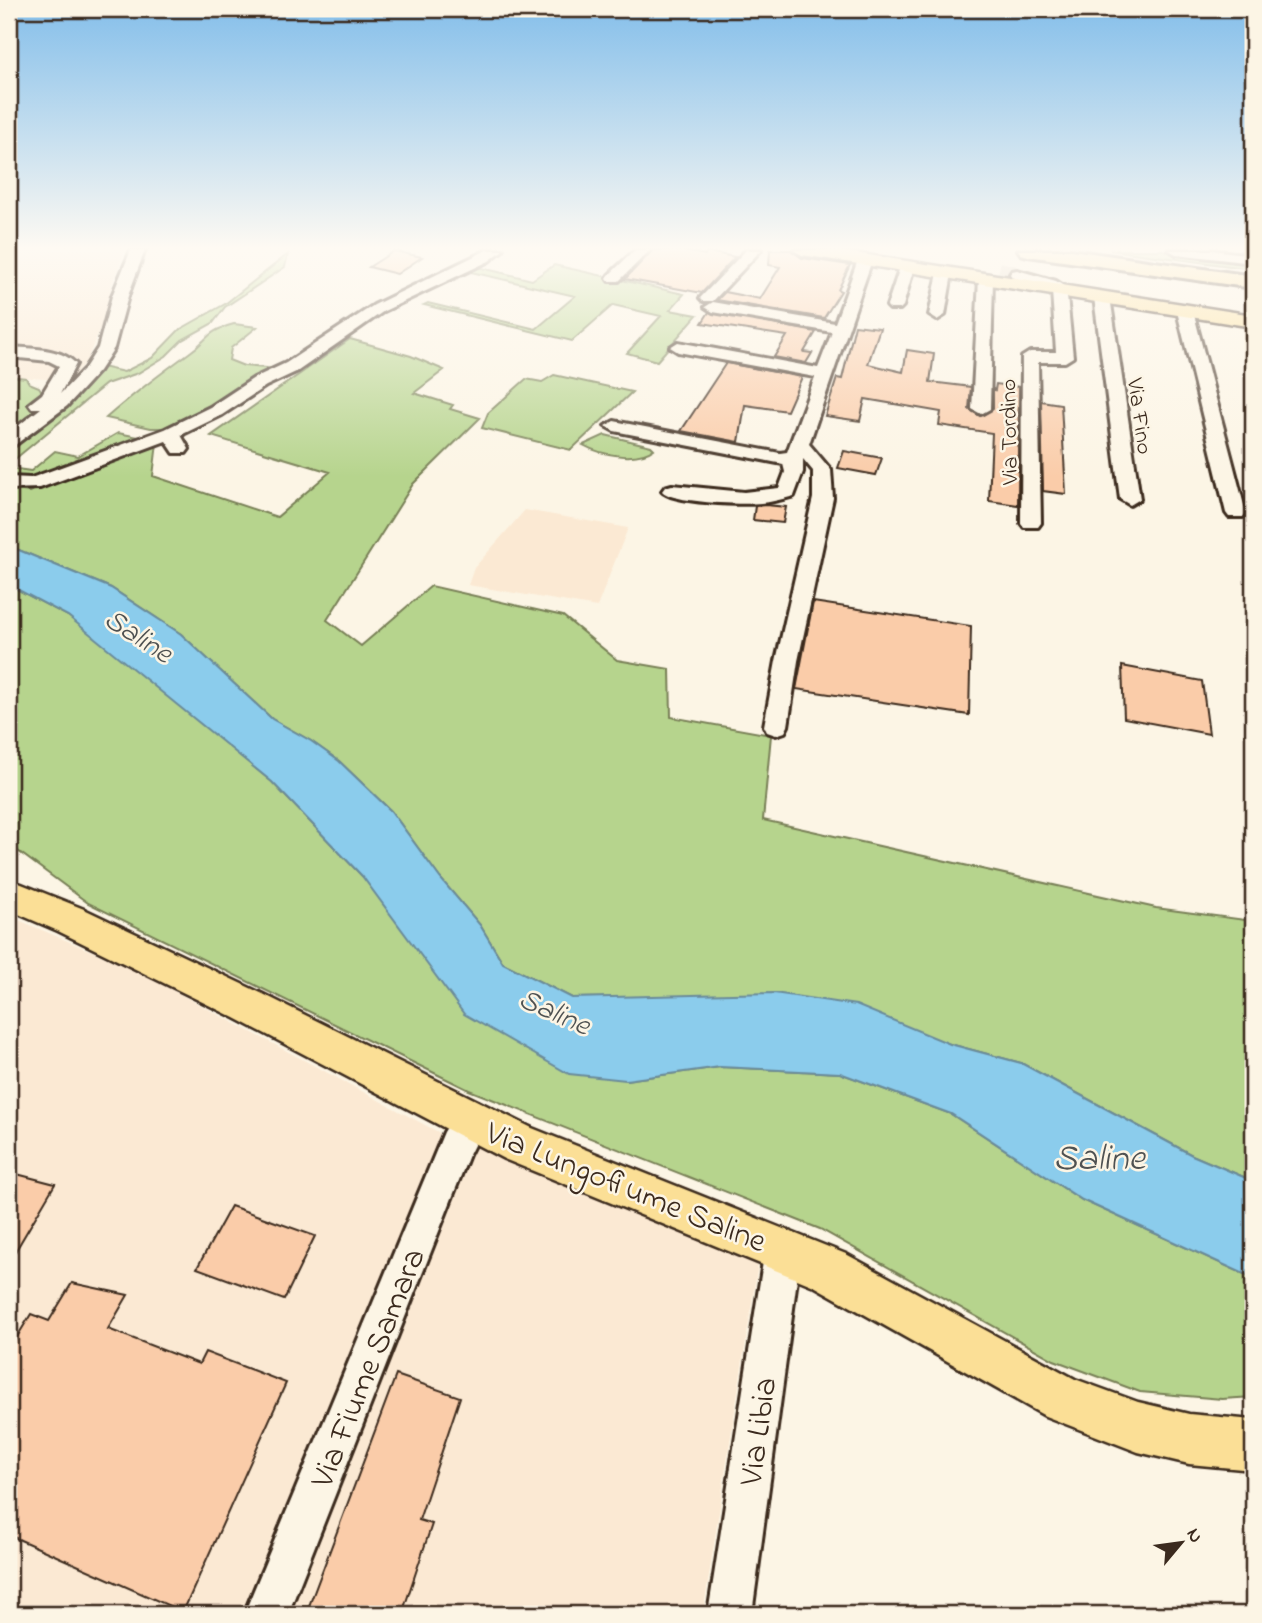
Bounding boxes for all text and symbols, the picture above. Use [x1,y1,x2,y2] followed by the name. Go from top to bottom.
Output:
[1117,375,1160,457] street label: Via Fino
[993,379,1028,486] street label: Via Tordino
[94,599,182,677] water label: Saline
[511,979,598,1050] water label: Saline
[477,1110,773,1267] street label: Via Lungofiume Saline
[1053,1133,1146,1187] water label: Saline
[299,1242,440,1496] street label: Via Fiume Samara
[729,1374,791,1490] street label: Via Libia
[1146,1508,1216,1578] north arrow
[1179,1524,1209,1548] text: N

